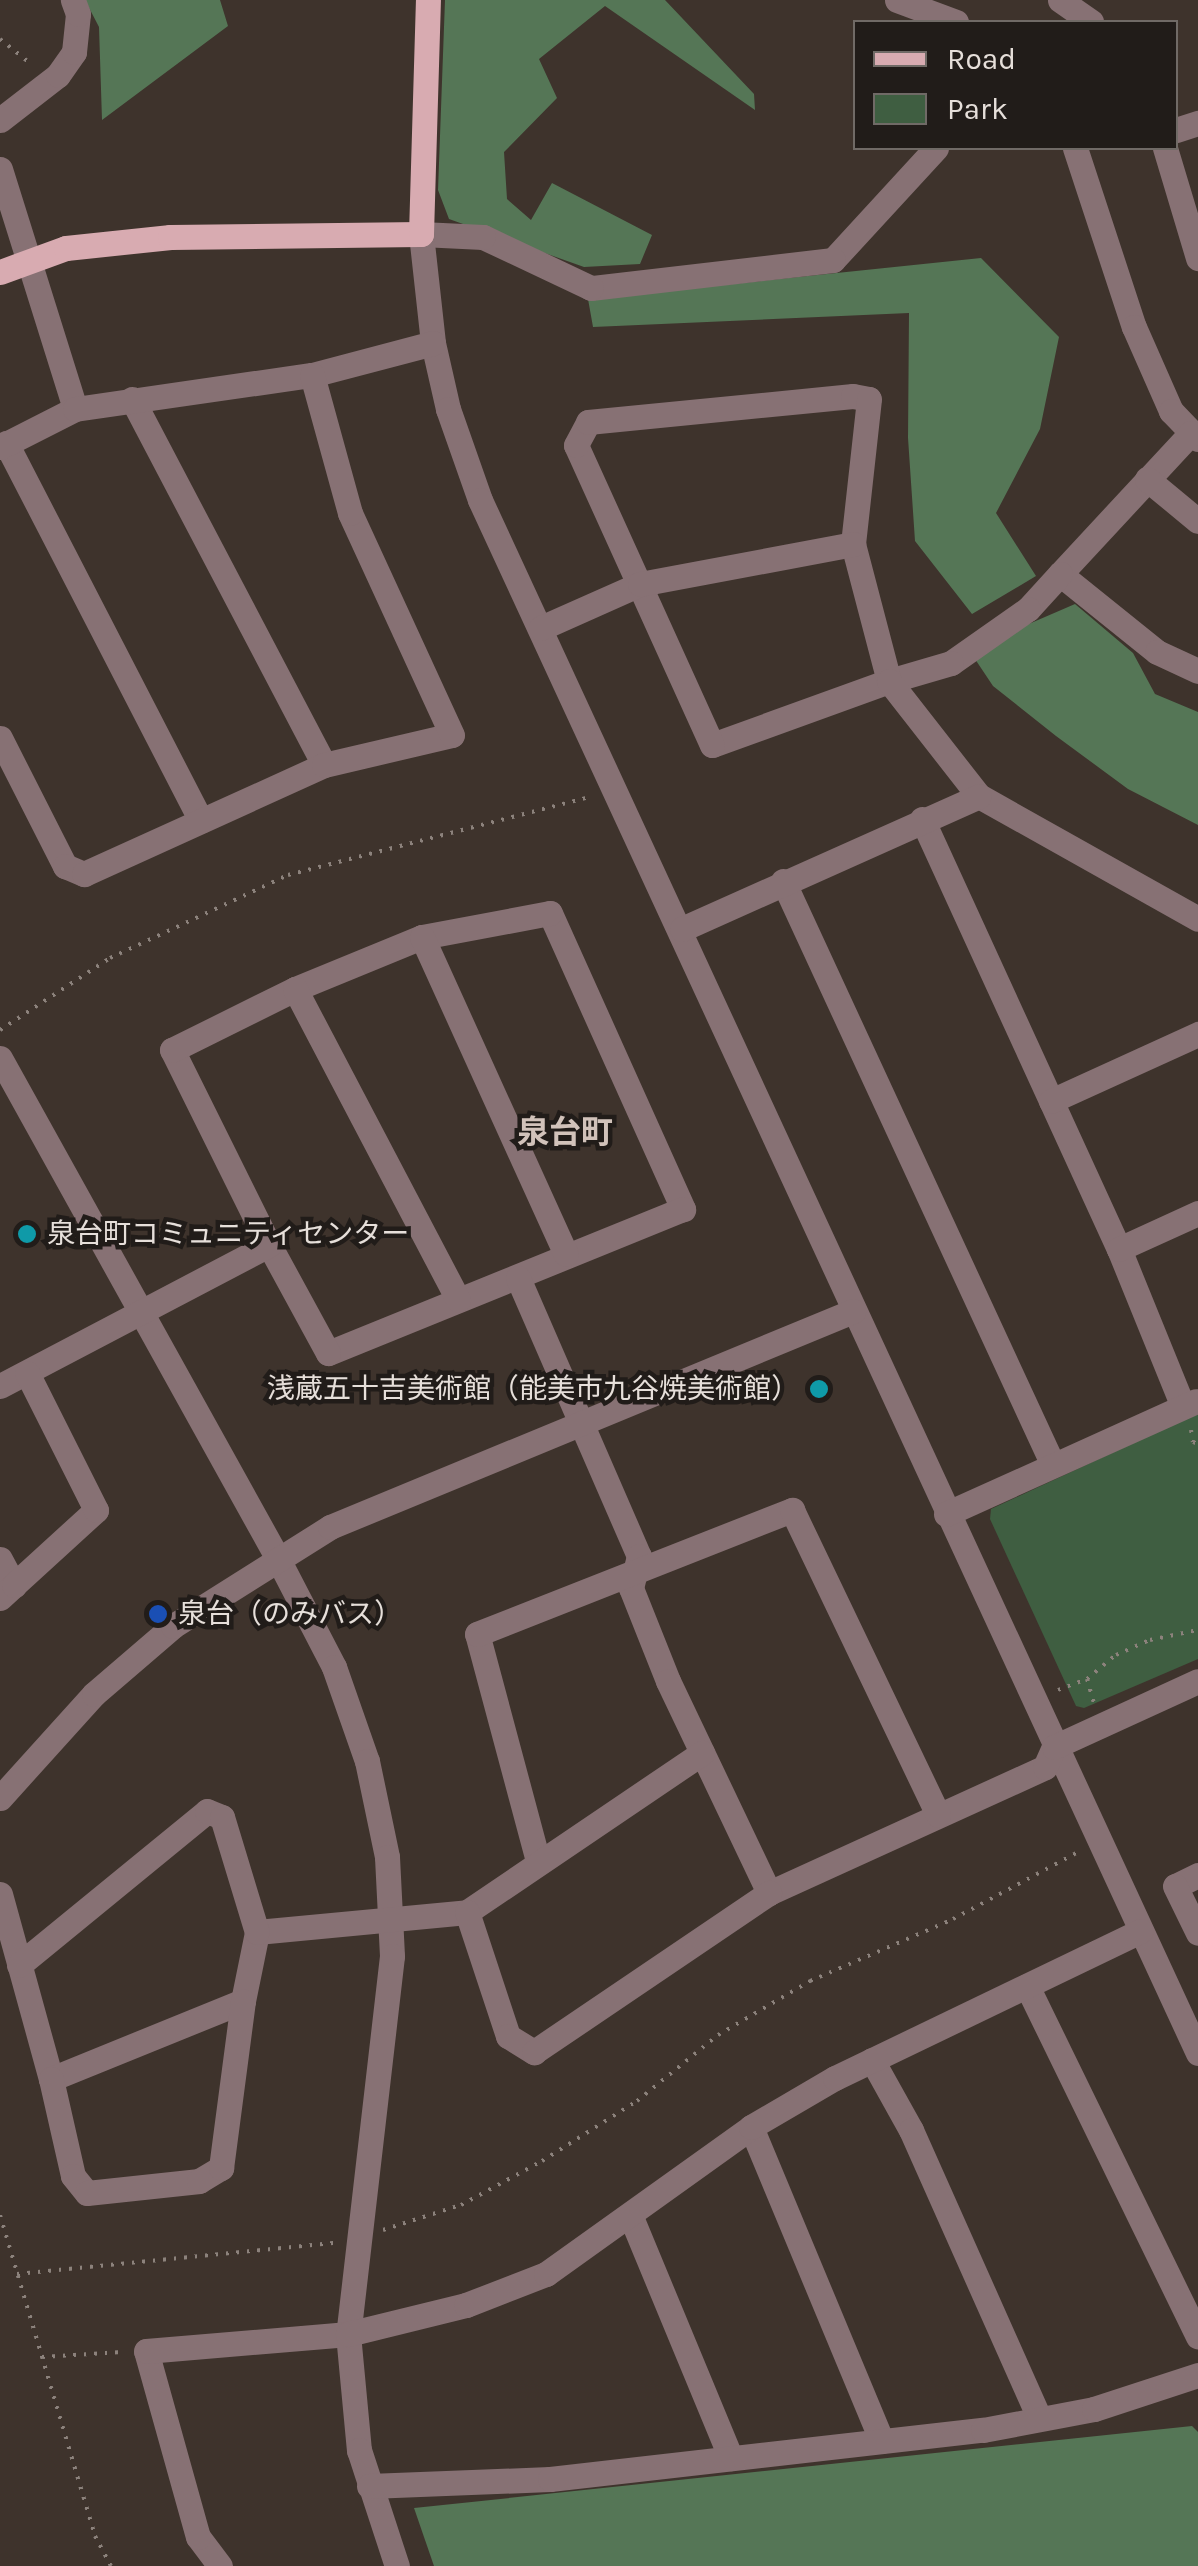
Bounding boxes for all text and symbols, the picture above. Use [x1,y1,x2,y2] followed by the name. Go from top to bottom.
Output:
[853,20,1178,150] legend
[947,41,1016,77] text: Road
[947,91,1008,127] text: Park
[517,1114,613,1152] district label: 泉台町
[47,1217,411,1251] place label: 泉台町コミュニティセンター
[16,1223,38,1245] marker: 泉台町コミュニティセンター
[267,1372,799,1406] place label: 浅蔵五十吉美術館（能美市九谷焼美術館）
[808,1378,830,1400] marker: 浅蔵五十吉美術館（能美市九谷焼美術館）
[178,1597,402,1631] place label: 泉台（のみバス）
[147,1603,169,1625] marker: 泉台（のみバス）

